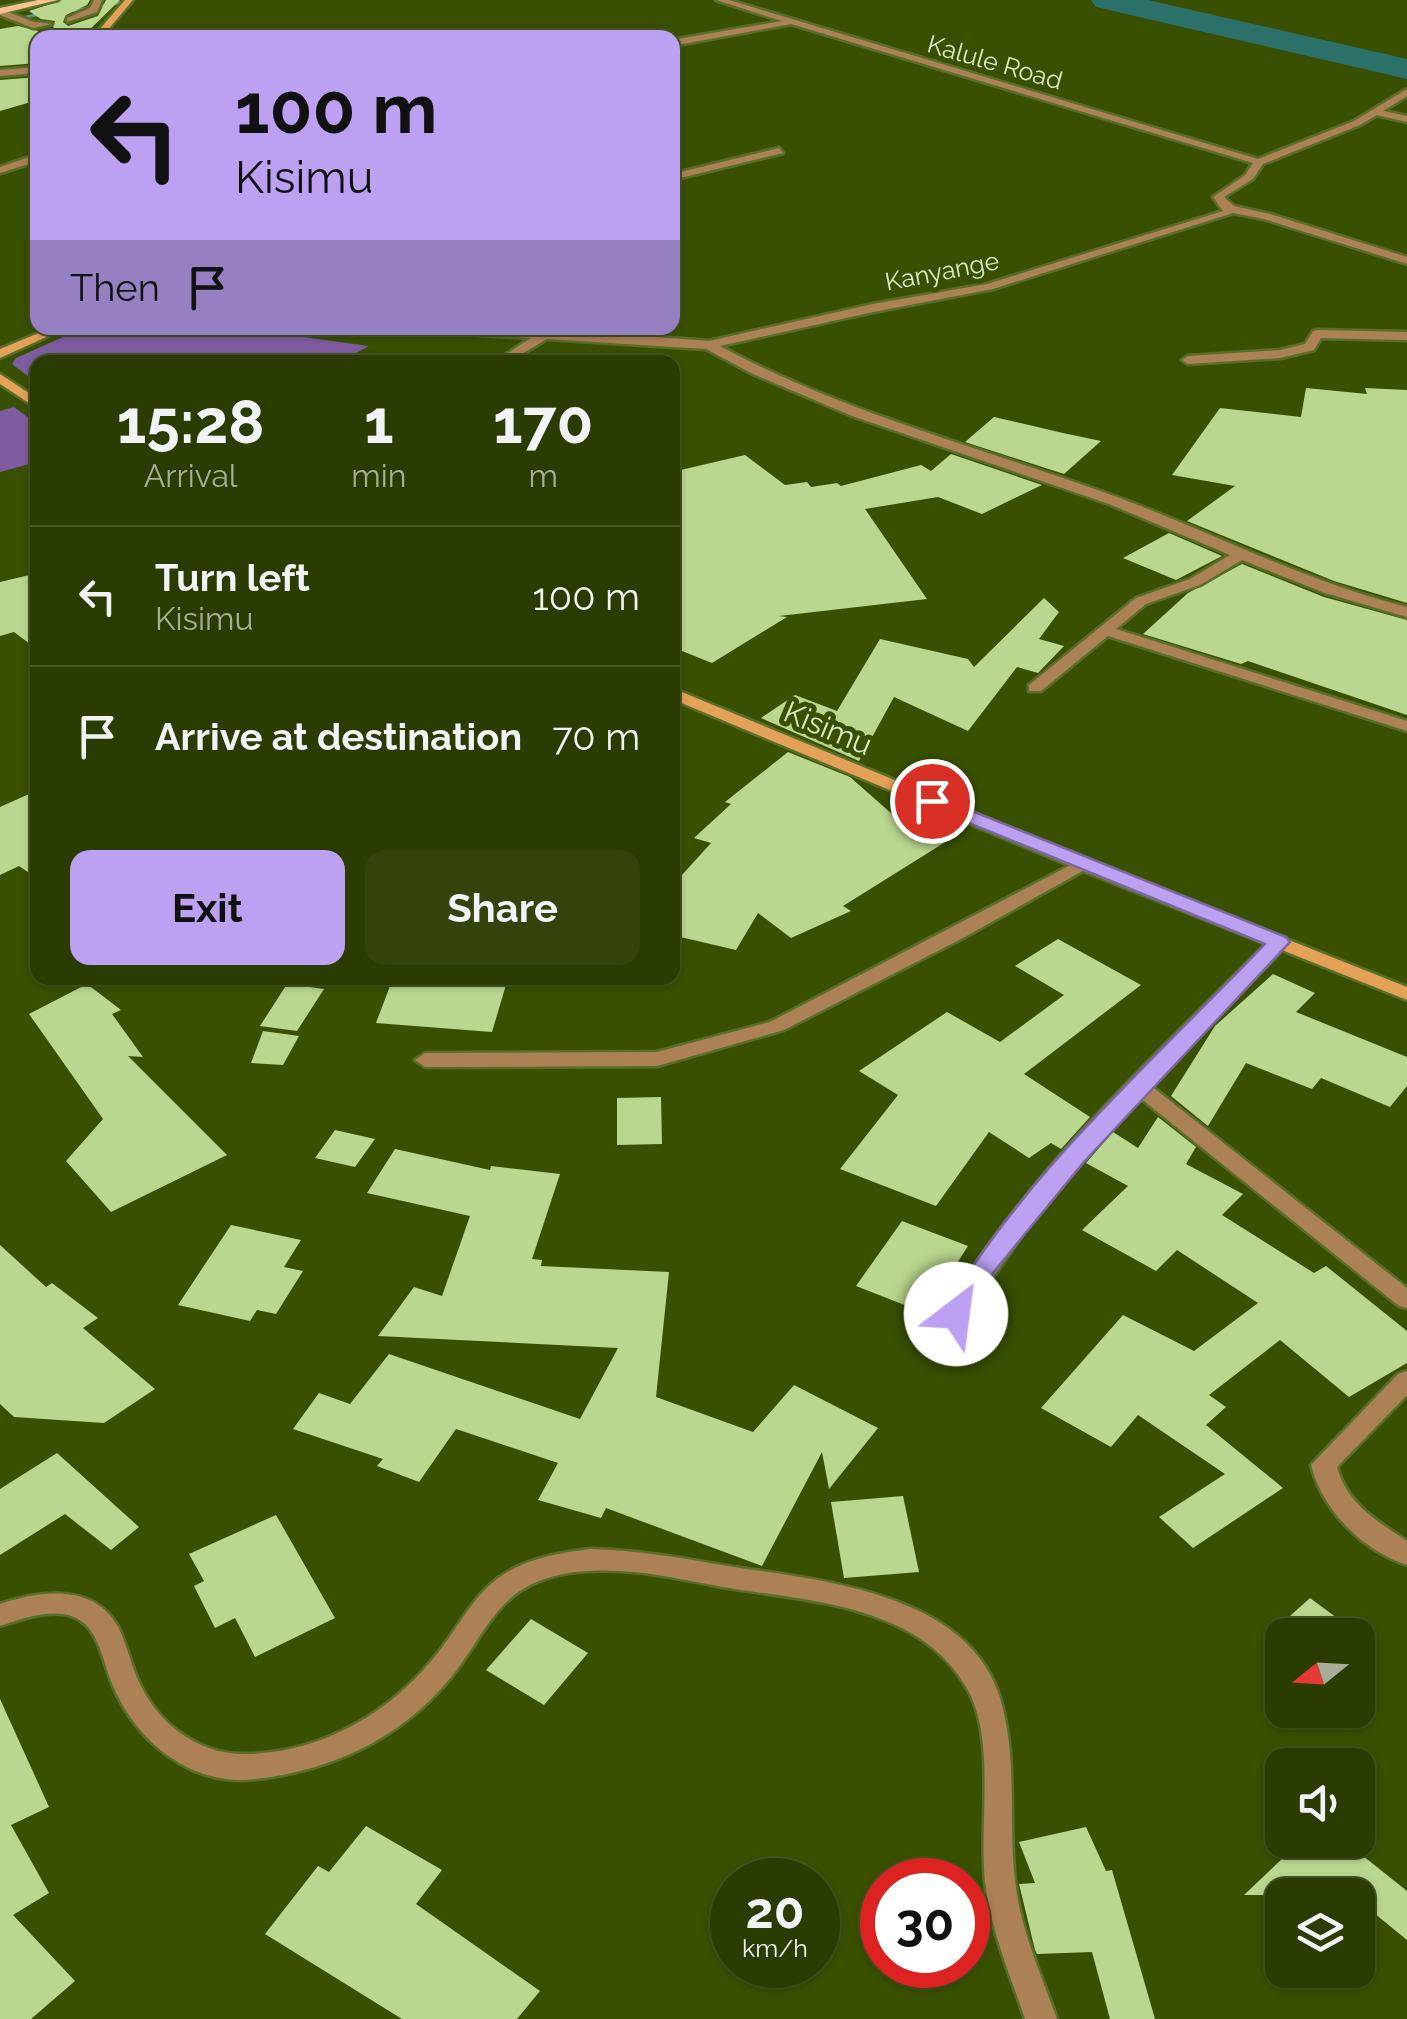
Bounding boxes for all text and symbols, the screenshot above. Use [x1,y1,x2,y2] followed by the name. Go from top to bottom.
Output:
[924,28,1066,96] street label: Kalule Road
[235,67,438,149] text: 100 m
[70,70,200,200] icon: left
[235,151,373,204] text: Kisimu
[882,245,1002,297] street label: Kanyange
[180,260,235,315] icon: arrive
[70,265,160,310] text: Then
[117,387,265,457] text: 15:28
[364,387,394,457] text: 1
[493,387,593,457] text: 170
[144,457,238,494] text: Arrival
[351,457,406,494] text: min
[528,457,558,494] text: m
[155,555,310,600] text: Turn left
[70,569,125,624] icon: left
[533,574,640,619] text: 100 m
[155,600,253,637] text: Kisimu
[779,694,877,762] street label: Kisimu
[70,709,125,764] icon: arrive
[155,714,522,759] text: Arrive at destination
[552,714,640,759] text: 70 m
[890,759,975,844] pin
[905,774,960,829] icon: arrive
[70,850,345,965] button: Exit
[365,850,640,965] button: Share
[904,1262,1008,1366] position arrow
[1265,1618,1375,1728] north arrow
[1265,1618,1375,1988] map controls
[1265,1748,1375,1858] button: sound
[860,1858,990,1988] speed limit sign: 30
[1265,1878,1375,1988] button: layers
[746,1881,804,1940] text: 20
[742,1933,808,1963] text: km/h

